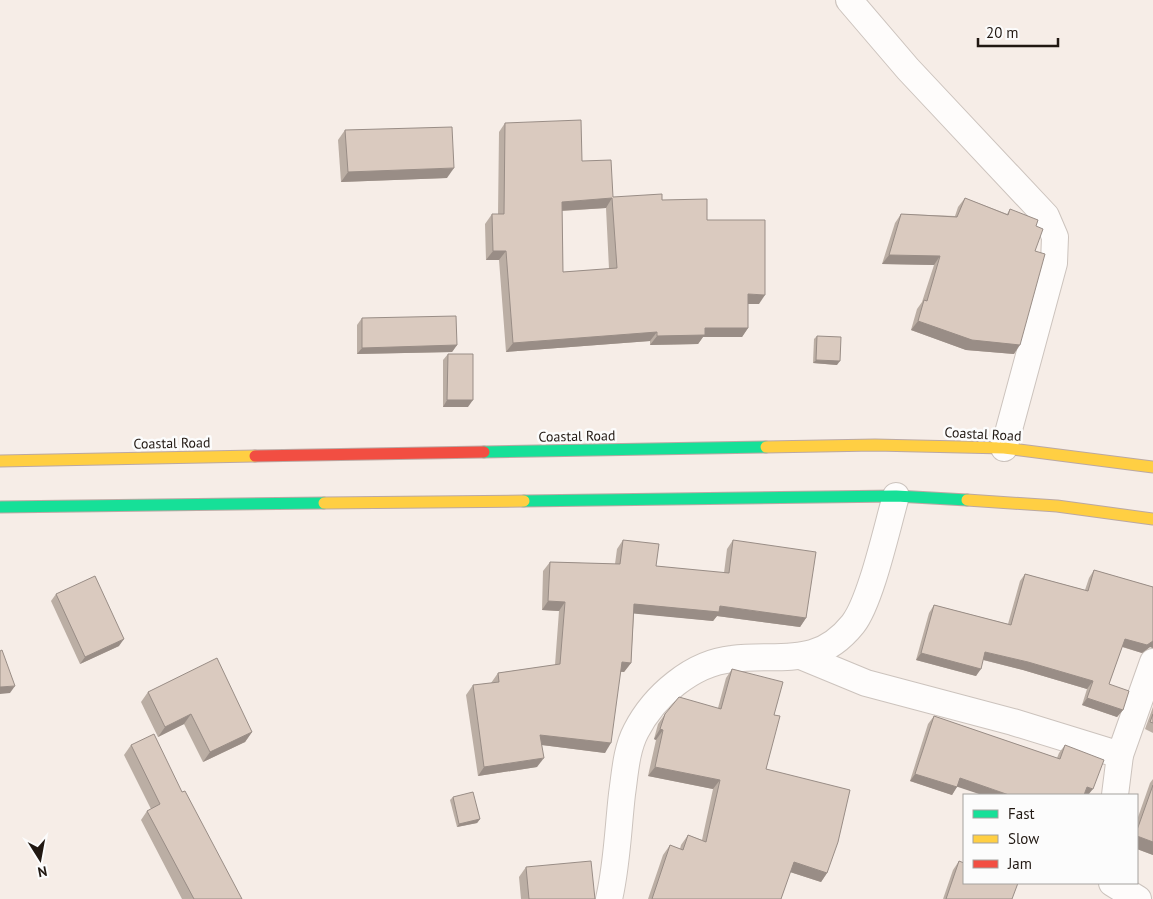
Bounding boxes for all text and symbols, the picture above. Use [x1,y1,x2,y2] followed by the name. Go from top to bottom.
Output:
[978,15,1058,47] scale bar
[986,23,1019,42] text: 20 m
[944,423,1022,445] street label: Coastal Road
[538,426,616,446] street label: Coastal Road
[133,433,211,453] street label: Coastal Road
[963,794,1138,884] legend
[1008,804,1035,823] text: Fast
[1008,829,1039,848] text: Slow
[15,834,65,884] north arrow
[1007,854,1032,873] text: Jam
[36,862,49,881] text: N

